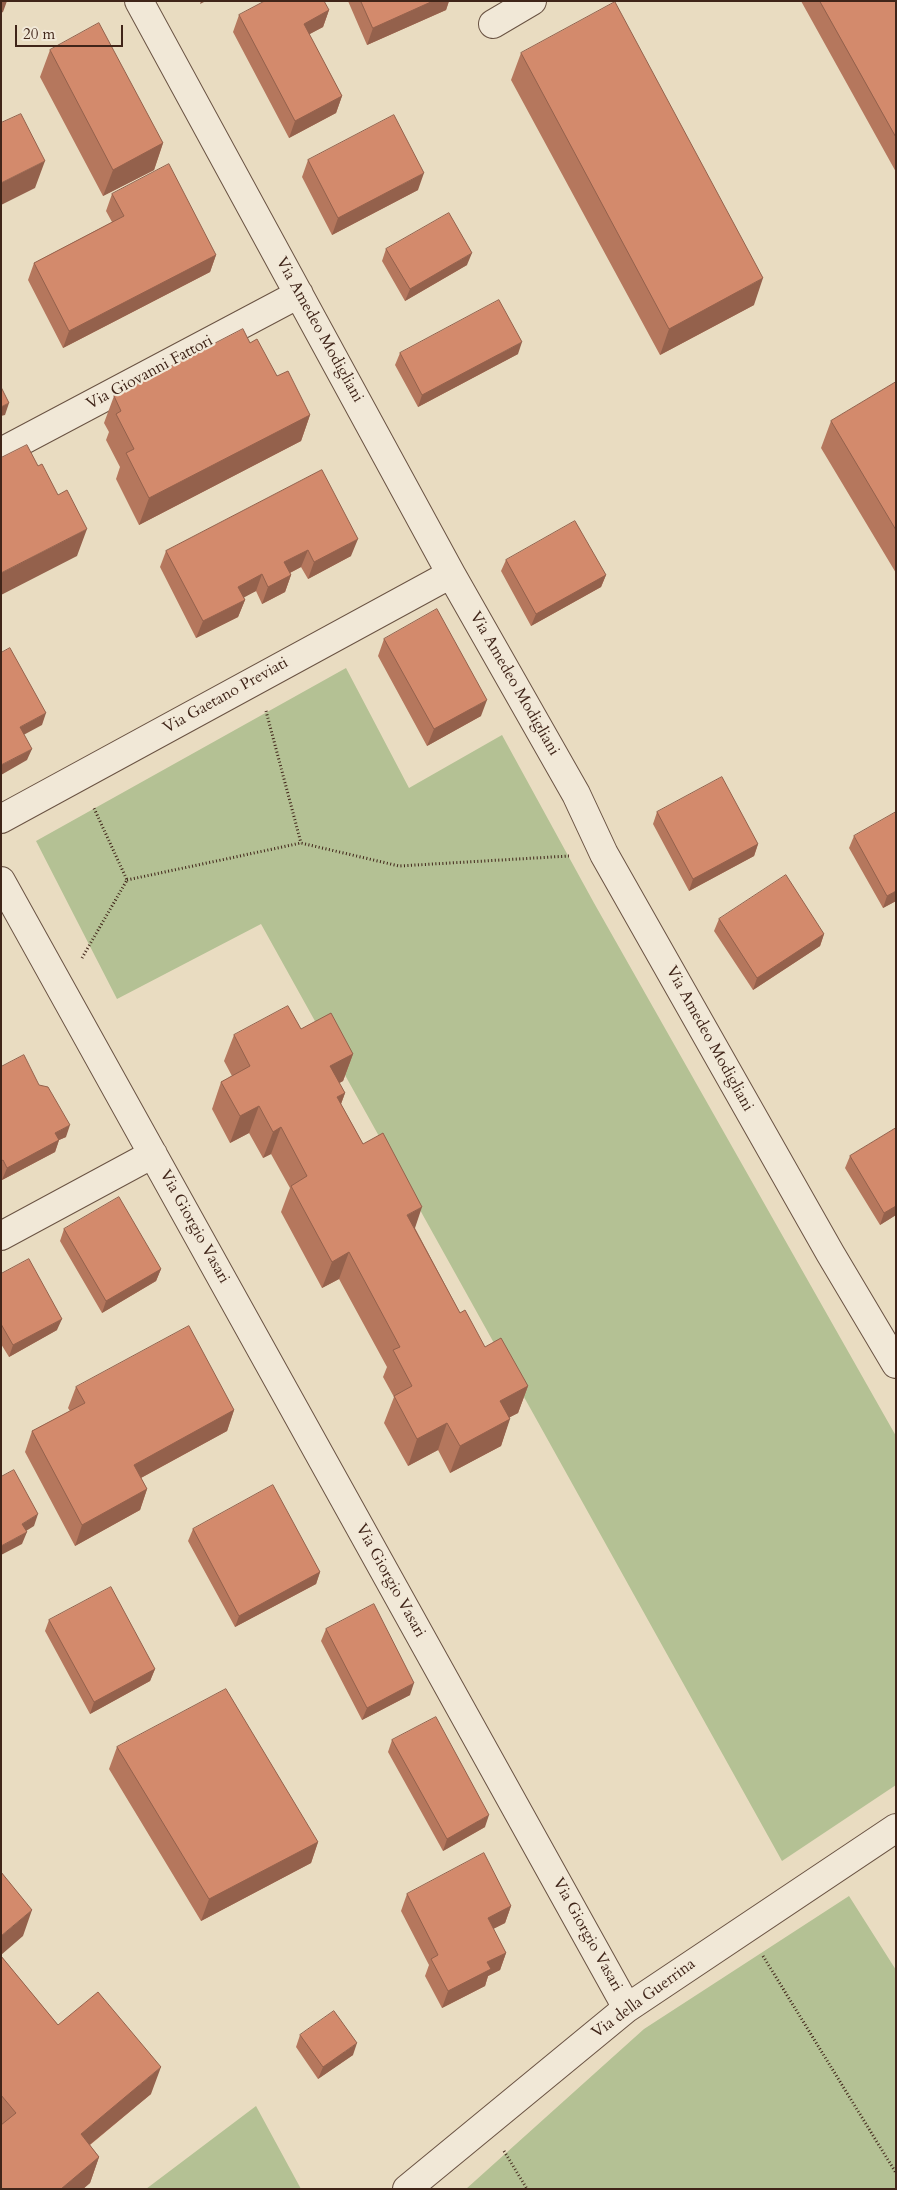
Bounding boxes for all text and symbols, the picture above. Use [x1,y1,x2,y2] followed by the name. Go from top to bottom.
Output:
[18,15,125,47] scale bar
[23,24,55,44] text: 20 m
[271,254,367,406] street label: Via Amedeo Modigliani
[84,332,216,414] street label: Via Giovanni Fattori
[465,609,563,759] street label: Via Amedeo Modigliani
[160,654,292,738] street label: Via Gaetano Previati
[661,963,757,1115] street label: Via Amedeo Modigliani
[155,1167,233,1287] street label: Via Giorgio Vasari
[351,1521,429,1641] street label: Via Giorgio Vasari
[548,1875,626,1995] street label: Via Giorgio Vasari
[588,1955,700,2043] street label: Via della Guerrina

